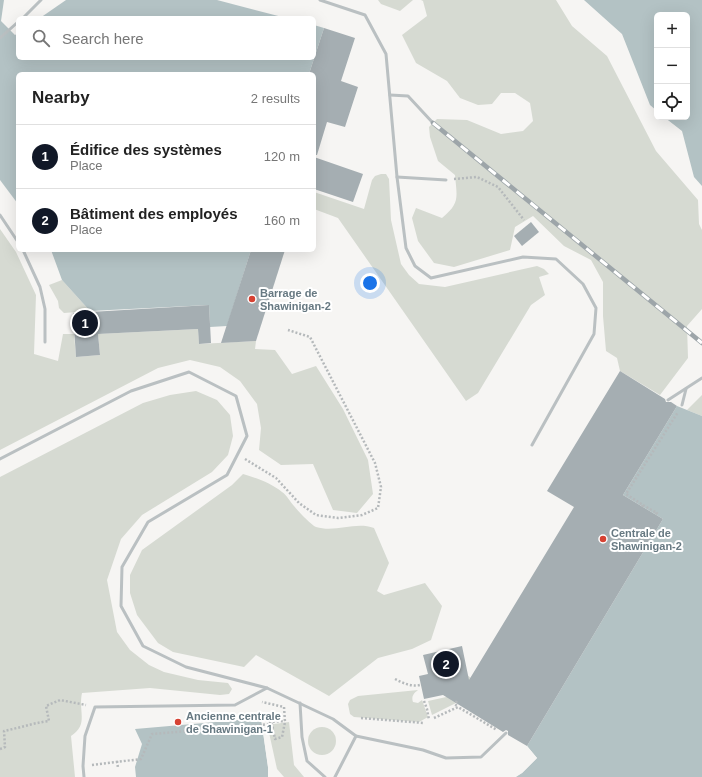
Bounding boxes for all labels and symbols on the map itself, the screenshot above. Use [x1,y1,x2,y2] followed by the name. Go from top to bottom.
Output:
[360,273,380,293] your location
[260,287,331,312] place label: Barrage de Shawinigan-2
[247,294,257,304] marker: Barrage de Shawinigan-2
[72,308,98,338] pin: 1
[611,527,682,552] place label: Centrale de Shawinigan-2
[598,534,608,544] marker: Centrale de Shawinigan-2
[433,649,459,679] pin: 2
[186,710,281,735] place label: Ancienne centrale de Shawinigan-1
[173,717,183,727] marker: Ancienne centrale de Shawinigan-1

